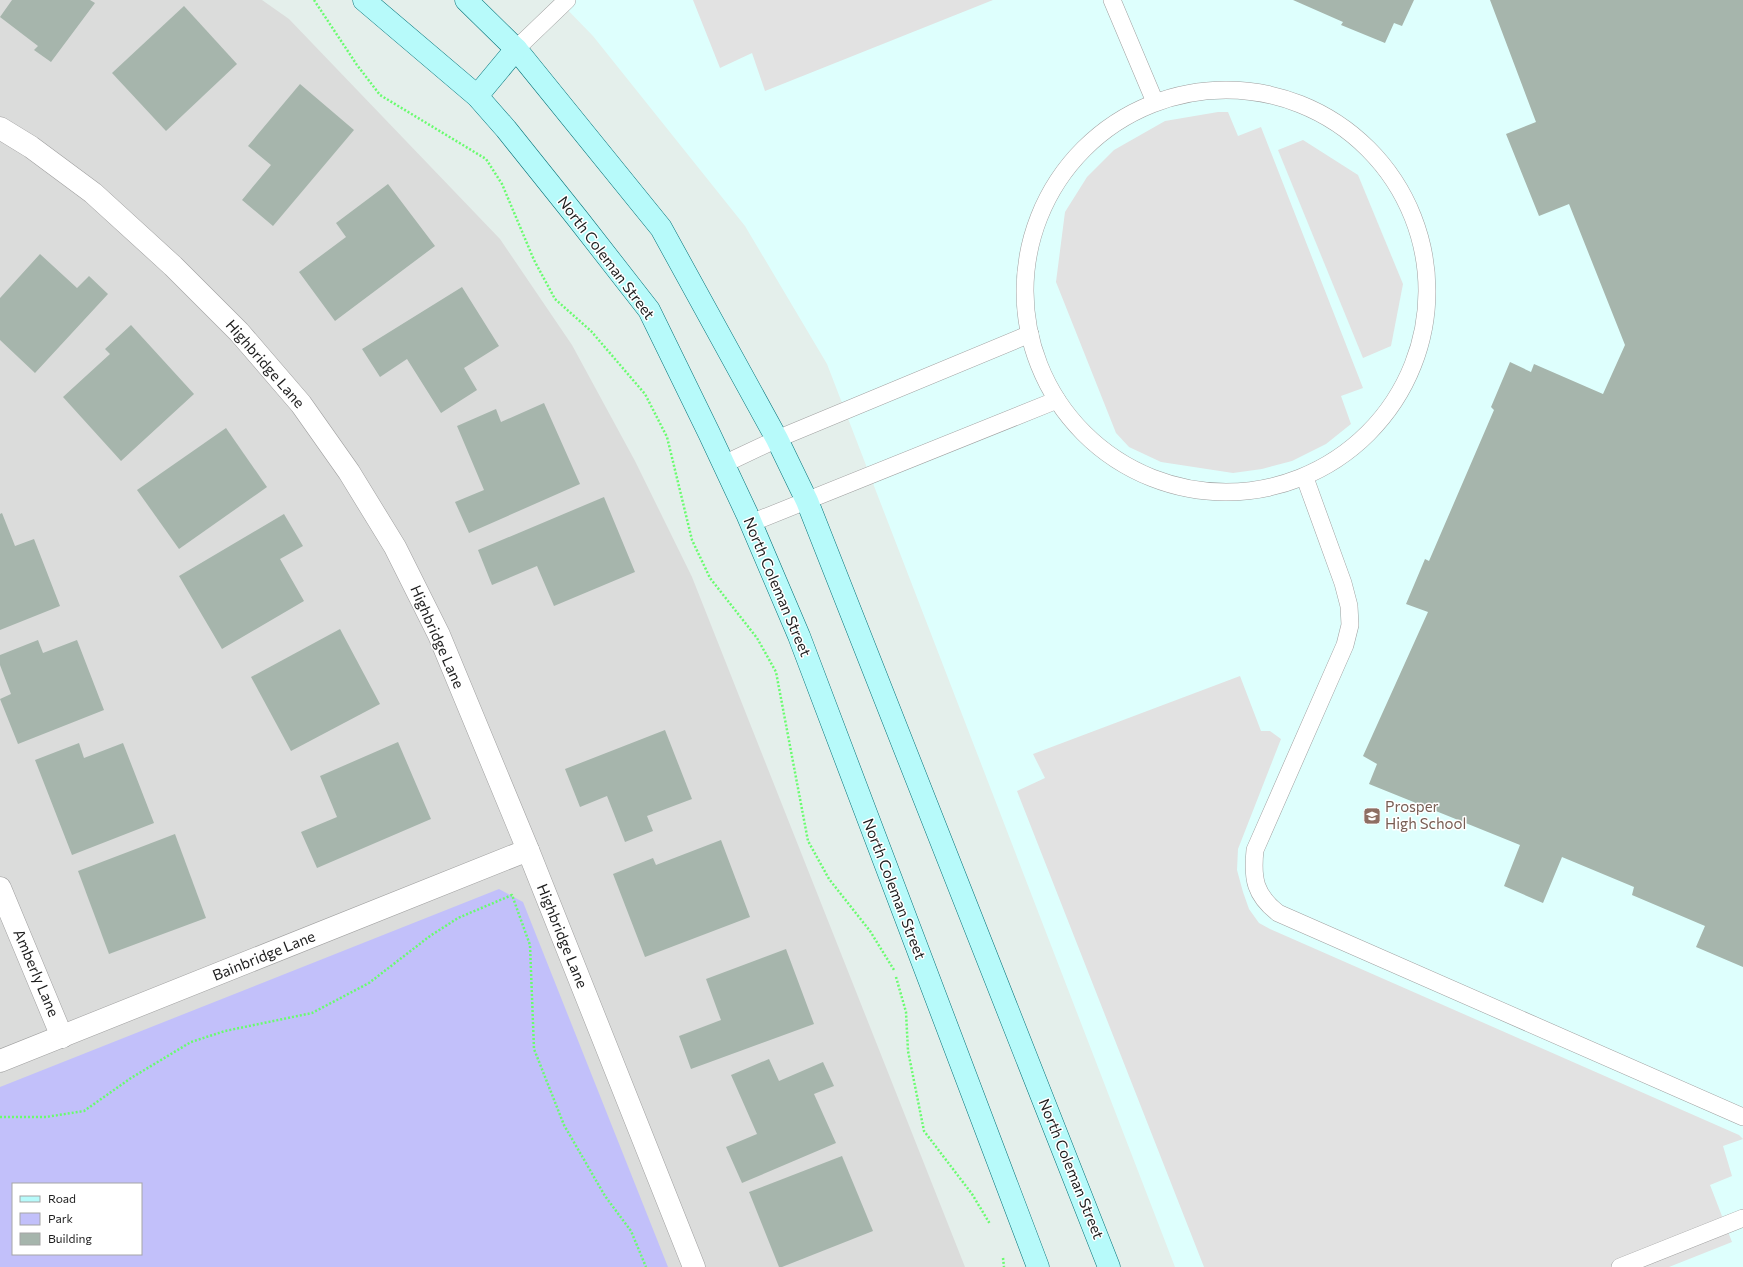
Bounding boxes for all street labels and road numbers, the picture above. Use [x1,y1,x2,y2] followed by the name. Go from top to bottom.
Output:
[555,192,659,323] street label: North Coleman Street
[223,316,309,411] street label: Highbridge Lane
[740,514,815,659] street label: North Coleman Street
[407,582,469,691] street label: Highbridge Lane
[860,816,930,962] street label: North Coleman Street
[534,881,592,990] street label: Highbridge Lane
[10,926,64,1019] street label: Amberly Lane
[210,926,318,984] street label: Bainbridge Lane
[1036,1096,1108,1241] street label: North Coleman Street

